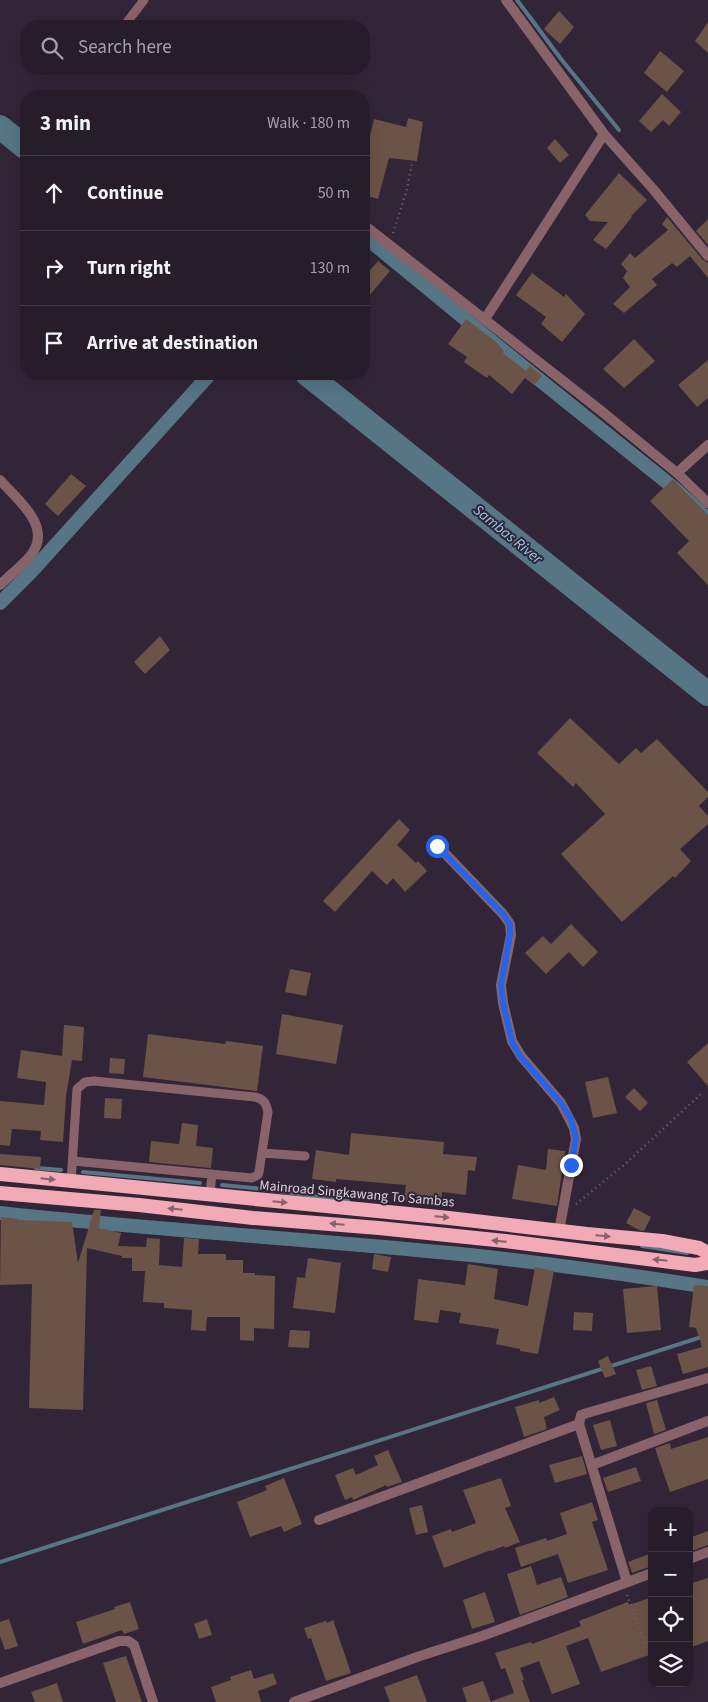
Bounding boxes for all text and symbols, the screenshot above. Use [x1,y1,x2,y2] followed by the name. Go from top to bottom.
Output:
[20,20,370,75] search box
[38,34,66,62] icon: search
[78,34,172,61] text: Search here
[40,108,91,138] text: 3 min
[267,112,350,134] text: Walk · 180 m
[40,179,68,207] icon: ahead
[87,180,164,207] text: Continue
[318,182,350,204] text: 50 m
[40,254,68,282] icon: right
[87,255,171,282] text: Turn right
[310,257,350,279] text: 130 m
[40,329,68,357] icon: arrive
[87,330,258,357] text: Arrive at destination
[469,500,547,569] water label: Sambas River
[426,835,449,858] route start
[560,1154,583,1177] route end
[41,1175,57,1183] one-way arrow
[259,1176,455,1212] street label: Mainroad Singkawang To Sambas
[272,1198,288,1206] one-way arrow
[167,1204,183,1212] one-way arrow
[434,1213,450,1221] one-way arrow
[329,1220,345,1228] one-way arrow
[595,1232,611,1240] one-way arrow
[490,1237,506,1245] one-way arrow
[652,1256,668,1264] one-way arrow
[648,1507,693,1687] map controls
[648,1507,693,1552] button: +
[648,1552,693,1597] button: −
[648,1597,693,1642] button: locate
[648,1642,693,1687] button: layers

